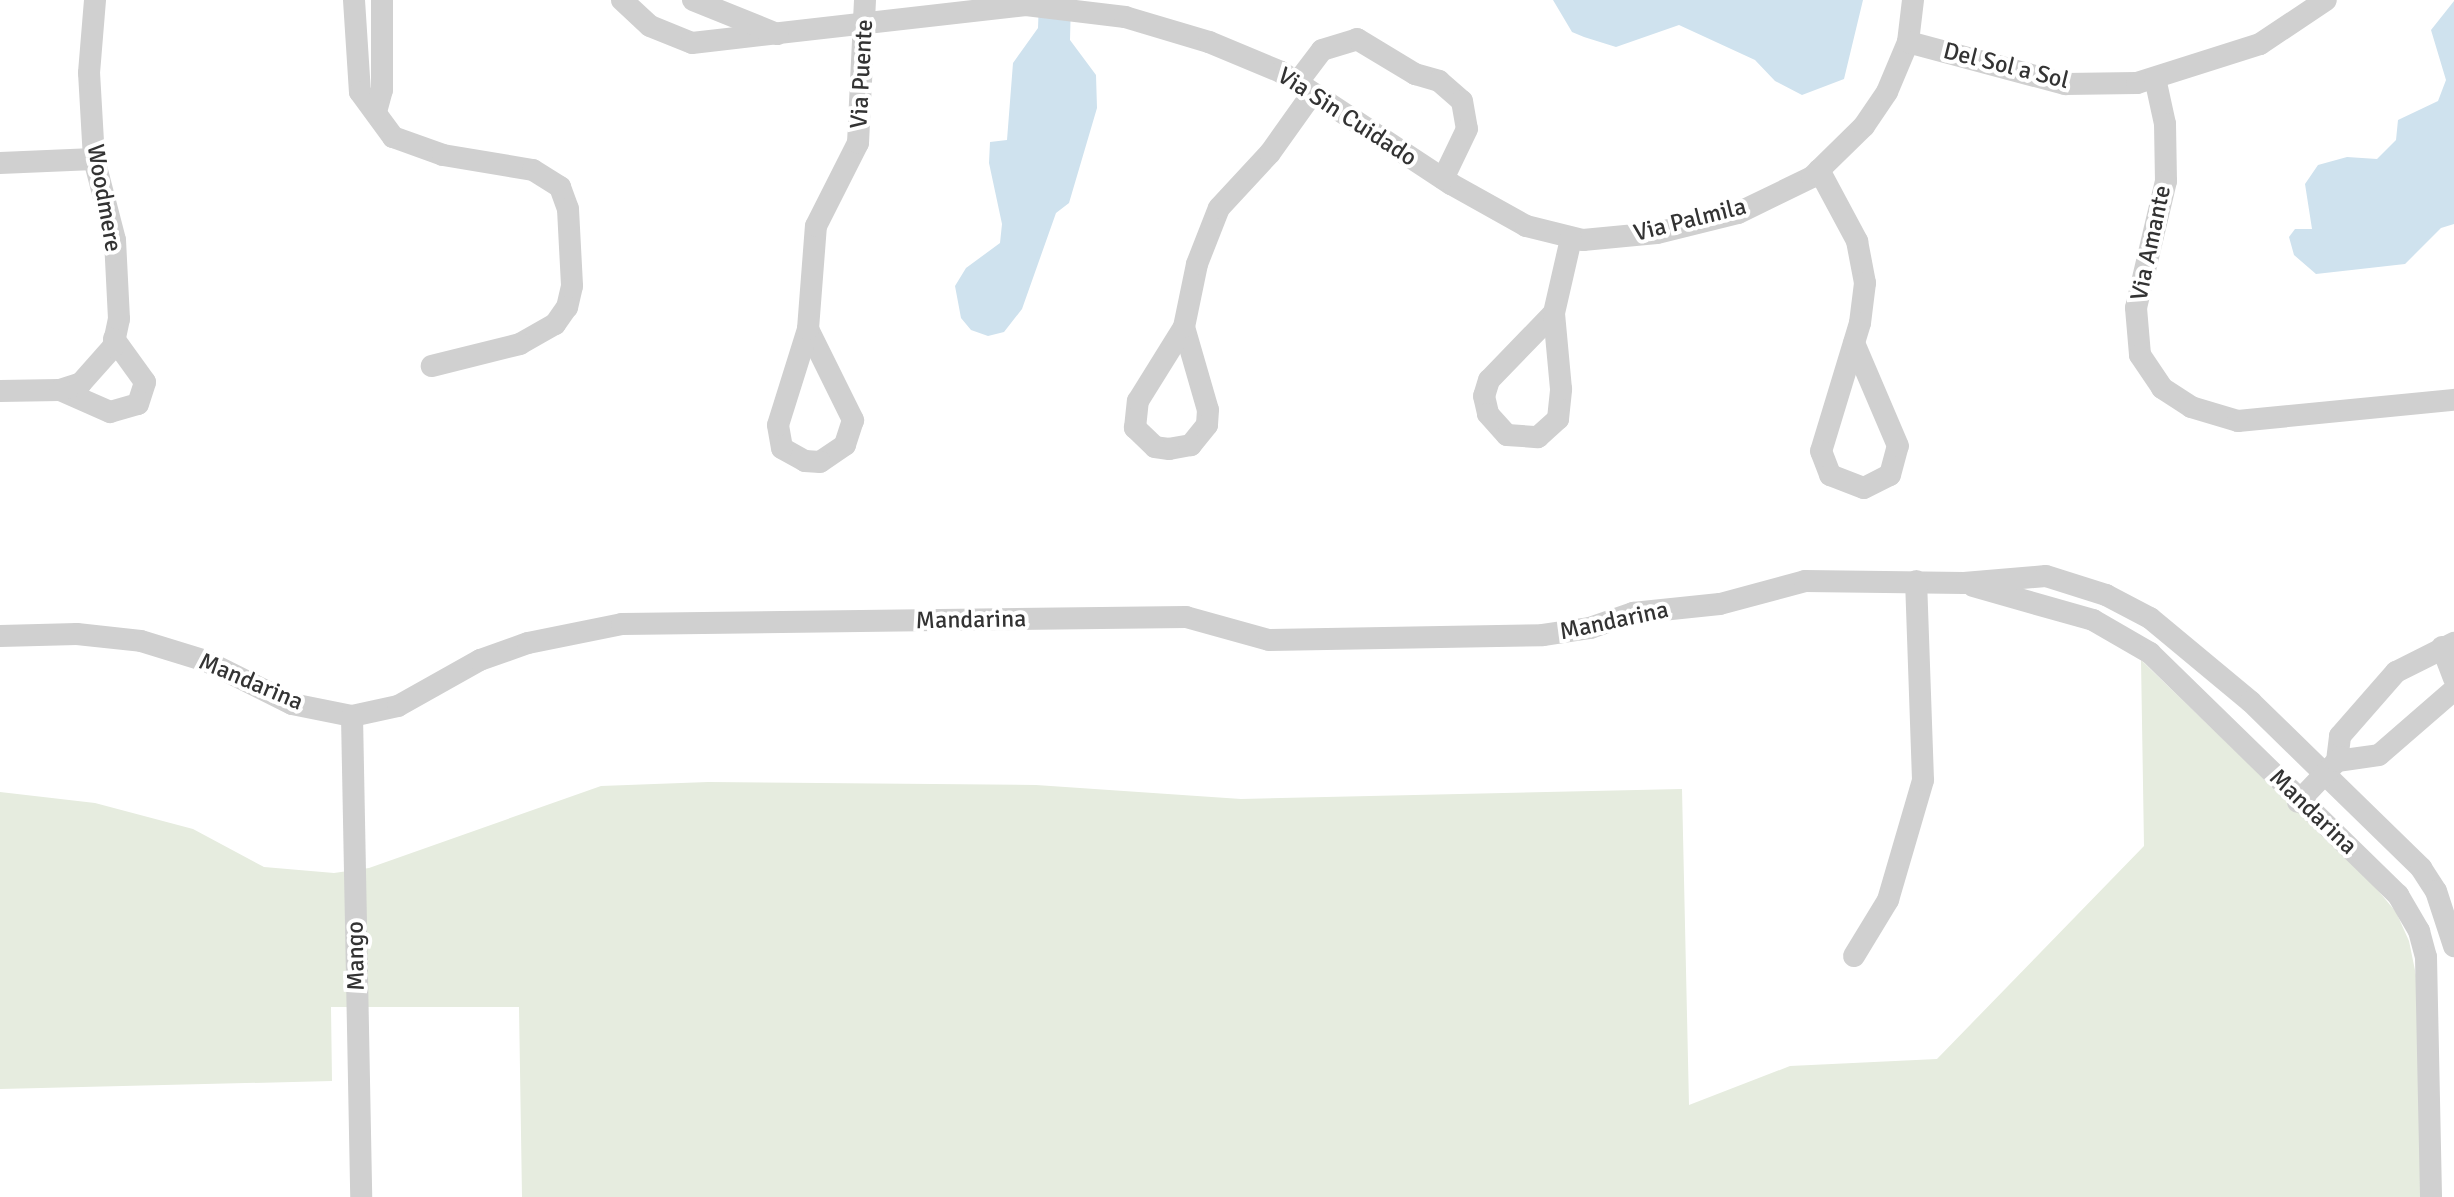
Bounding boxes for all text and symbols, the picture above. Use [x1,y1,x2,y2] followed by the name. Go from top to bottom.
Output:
[845,19,879,129] street label: Via Puente
[1940,37,2072,95] street label: Del Sol a Sol
[1272,61,1422,173] street label: Via Sin Cuidado
[80,142,128,254] street label: Woodmere
[2125,183,2177,303] street label: Via Amante
[1631,192,1749,248] street label: Via Palmila
[1557,595,1671,647] street label: Mandarina
[915,605,1027,635] street label: Mandarina
[194,647,308,717] street label: Mandarina
[2263,763,2363,861] street label: Mandarina
[341,921,371,991] street label: Mango

